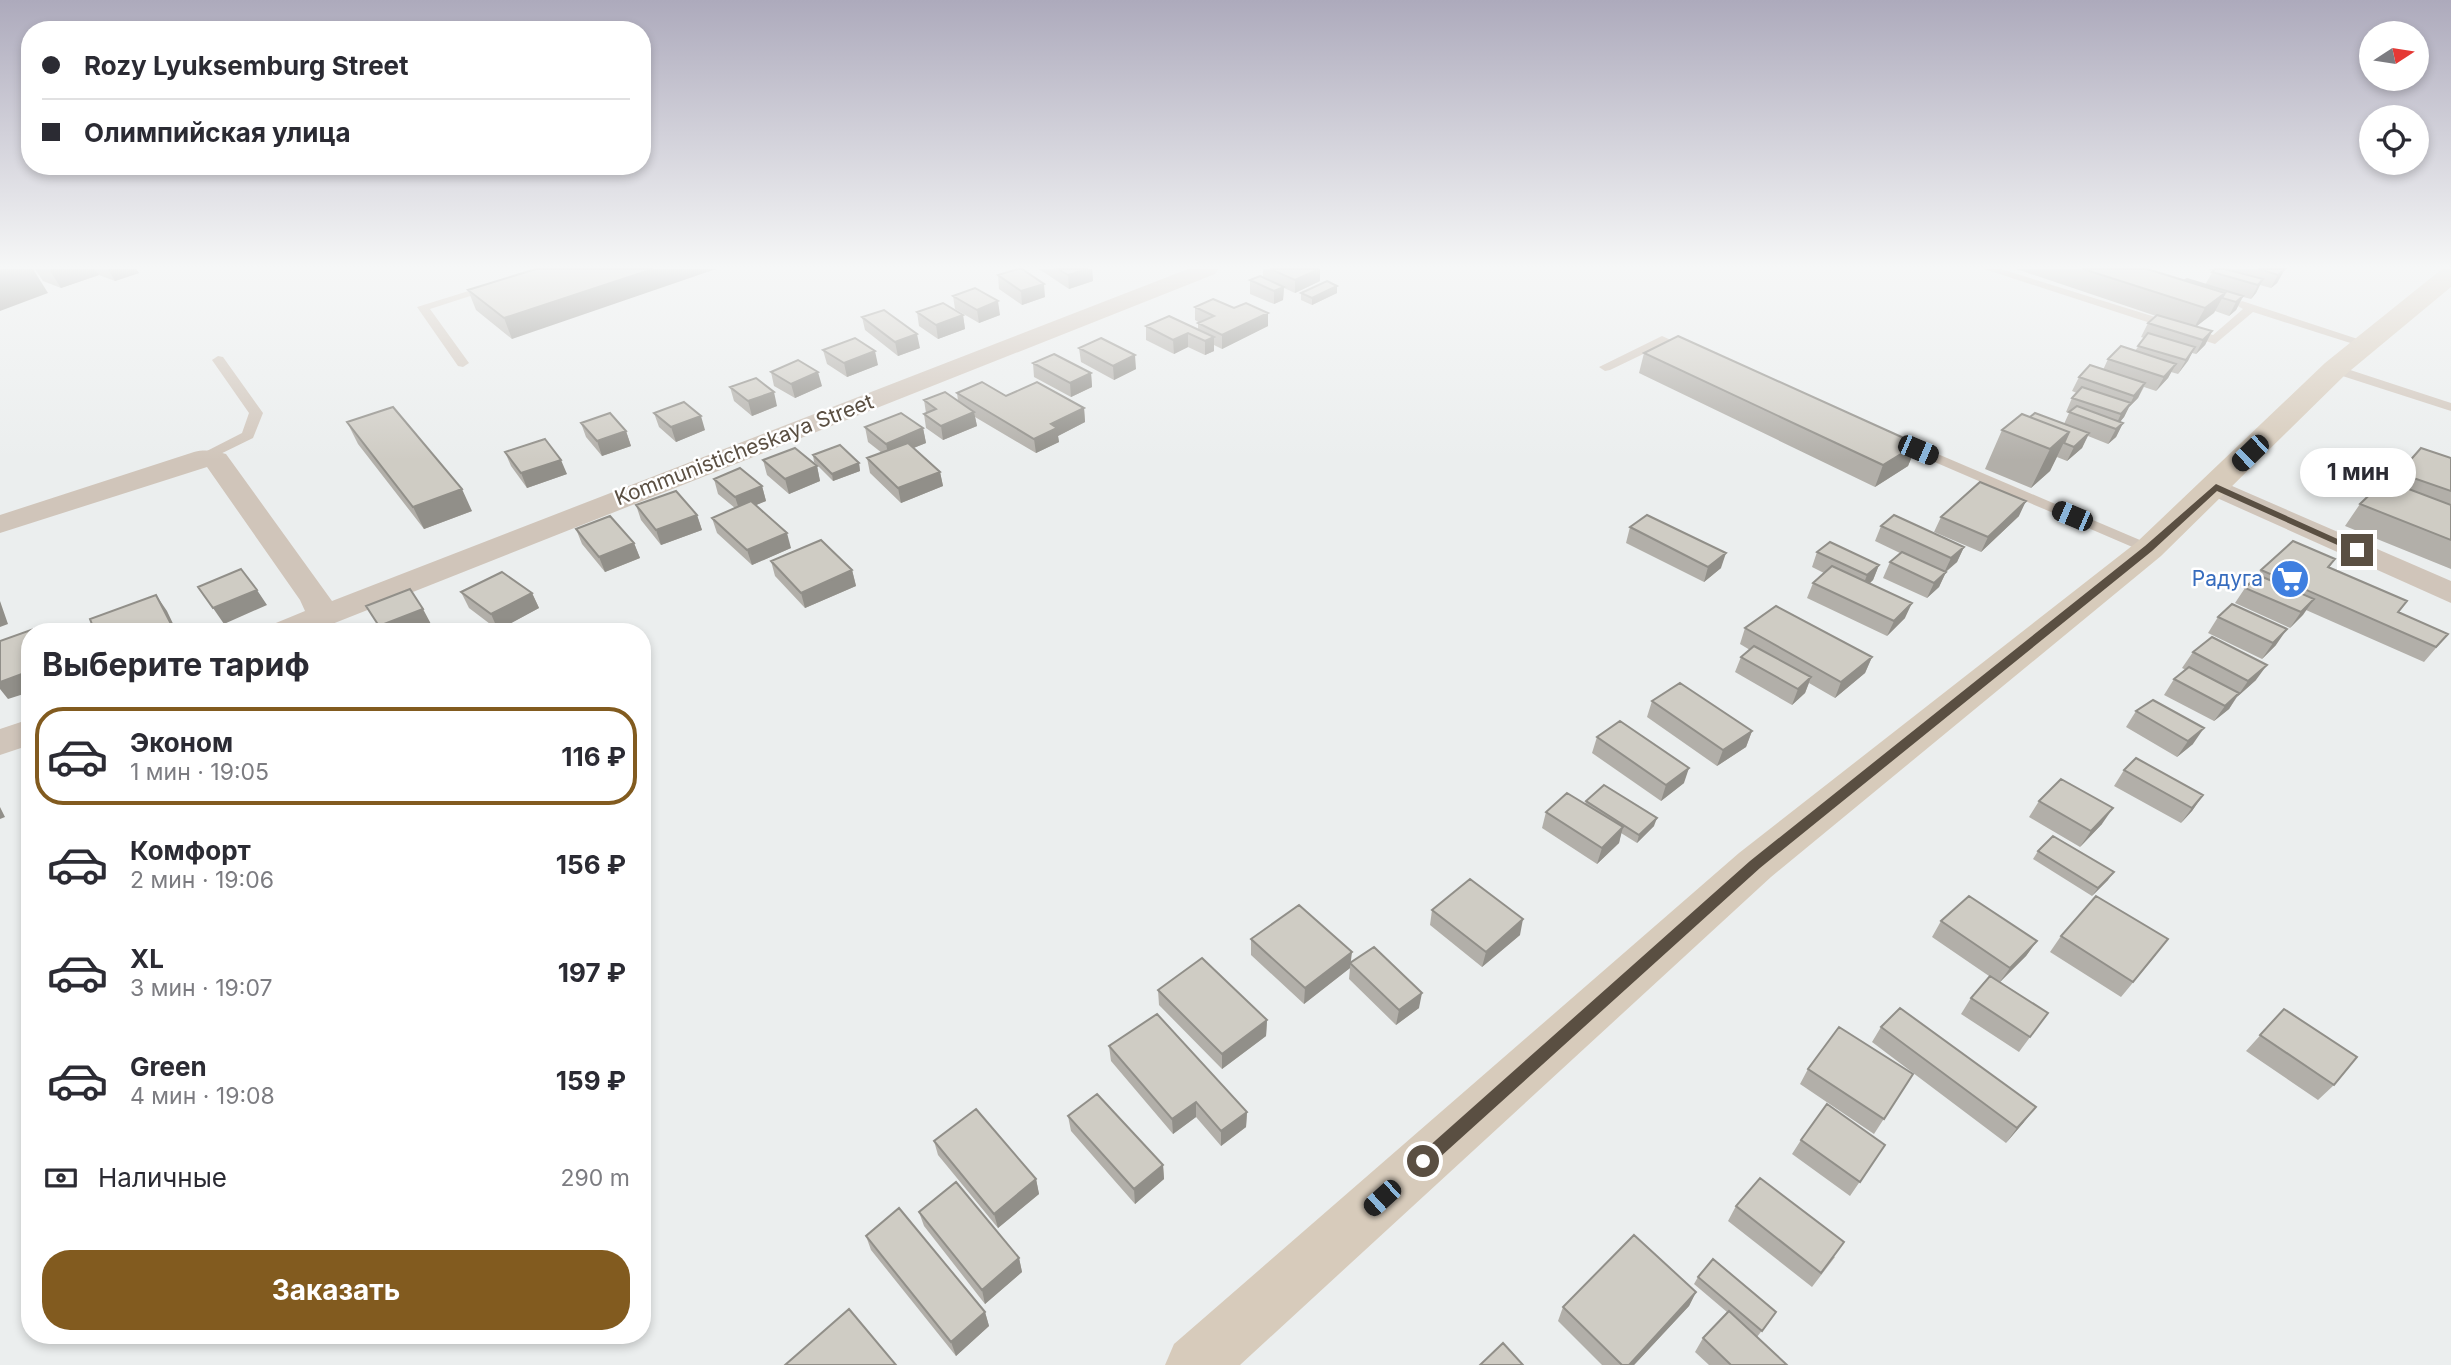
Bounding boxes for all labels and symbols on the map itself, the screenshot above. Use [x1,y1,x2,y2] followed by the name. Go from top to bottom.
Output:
[2359,21,2429,91] north arrow
[611,389,877,510] street label: Kommunisticheskaya Street
[2228,431,2273,475] car
[1895,432,1942,468] car
[2299,448,2415,498] callout: 1 мин
[2049,498,2096,534] car
[2341,534,2373,566] route end
[2269,558,2311,600] supermarket icon: Радуга
[2192,566,2263,591] place label: Радуга
[1407,1145,1439,1177] route start
[1360,1176,1405,1220] car

